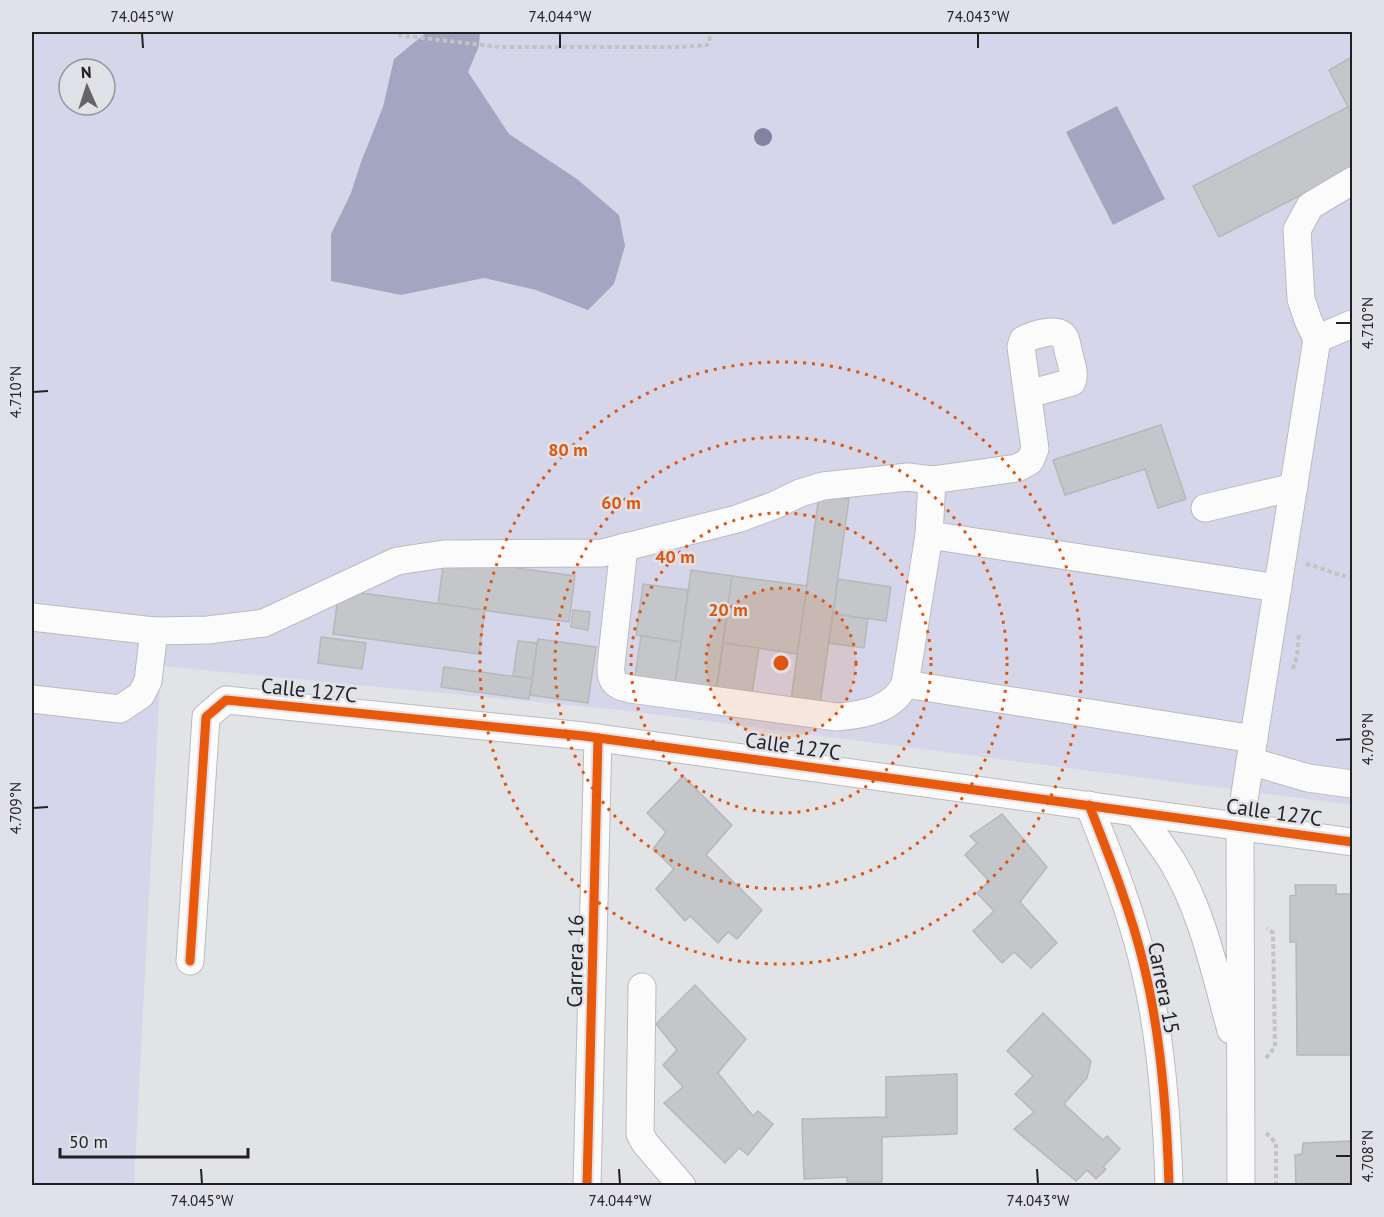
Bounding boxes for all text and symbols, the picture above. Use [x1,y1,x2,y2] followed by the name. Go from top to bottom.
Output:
[111,7,174,26] text: 74.045°W
[529,7,592,26] text: 74.044°W
[947,7,1010,26] text: 74.043°W
[57,57,117,117] north arrow
[80,62,92,82] text: N
[1358,297,1377,349] text: 4.710°N
[6,366,25,418] text: 4.710°N
[548,438,588,461] text: 80 m
[601,491,641,514] text: 60 m
[655,545,695,568] text: 40 m
[708,598,748,621] text: 20 m
[771,653,791,673] centre of rings
[260,672,358,708] street label: Calle 127C
[1358,713,1377,765] text: 4.709°N
[743,726,843,766] street label: Calle 127C
[6,782,25,834] text: 4.709°N
[1224,792,1324,832] street label: Calle 127C
[561,914,589,1008] street label: Carrera 16
[1142,940,1186,1036] street label: Carrera 15
[60,1121,248,1159] scale bar
[69,1130,108,1153] text: 50 m
[1358,1130,1377,1182] text: 4.708°N
[171,1191,234,1210] text: 74.045°W
[589,1191,652,1210] text: 74.044°W
[1007,1191,1070,1210] text: 74.043°W

